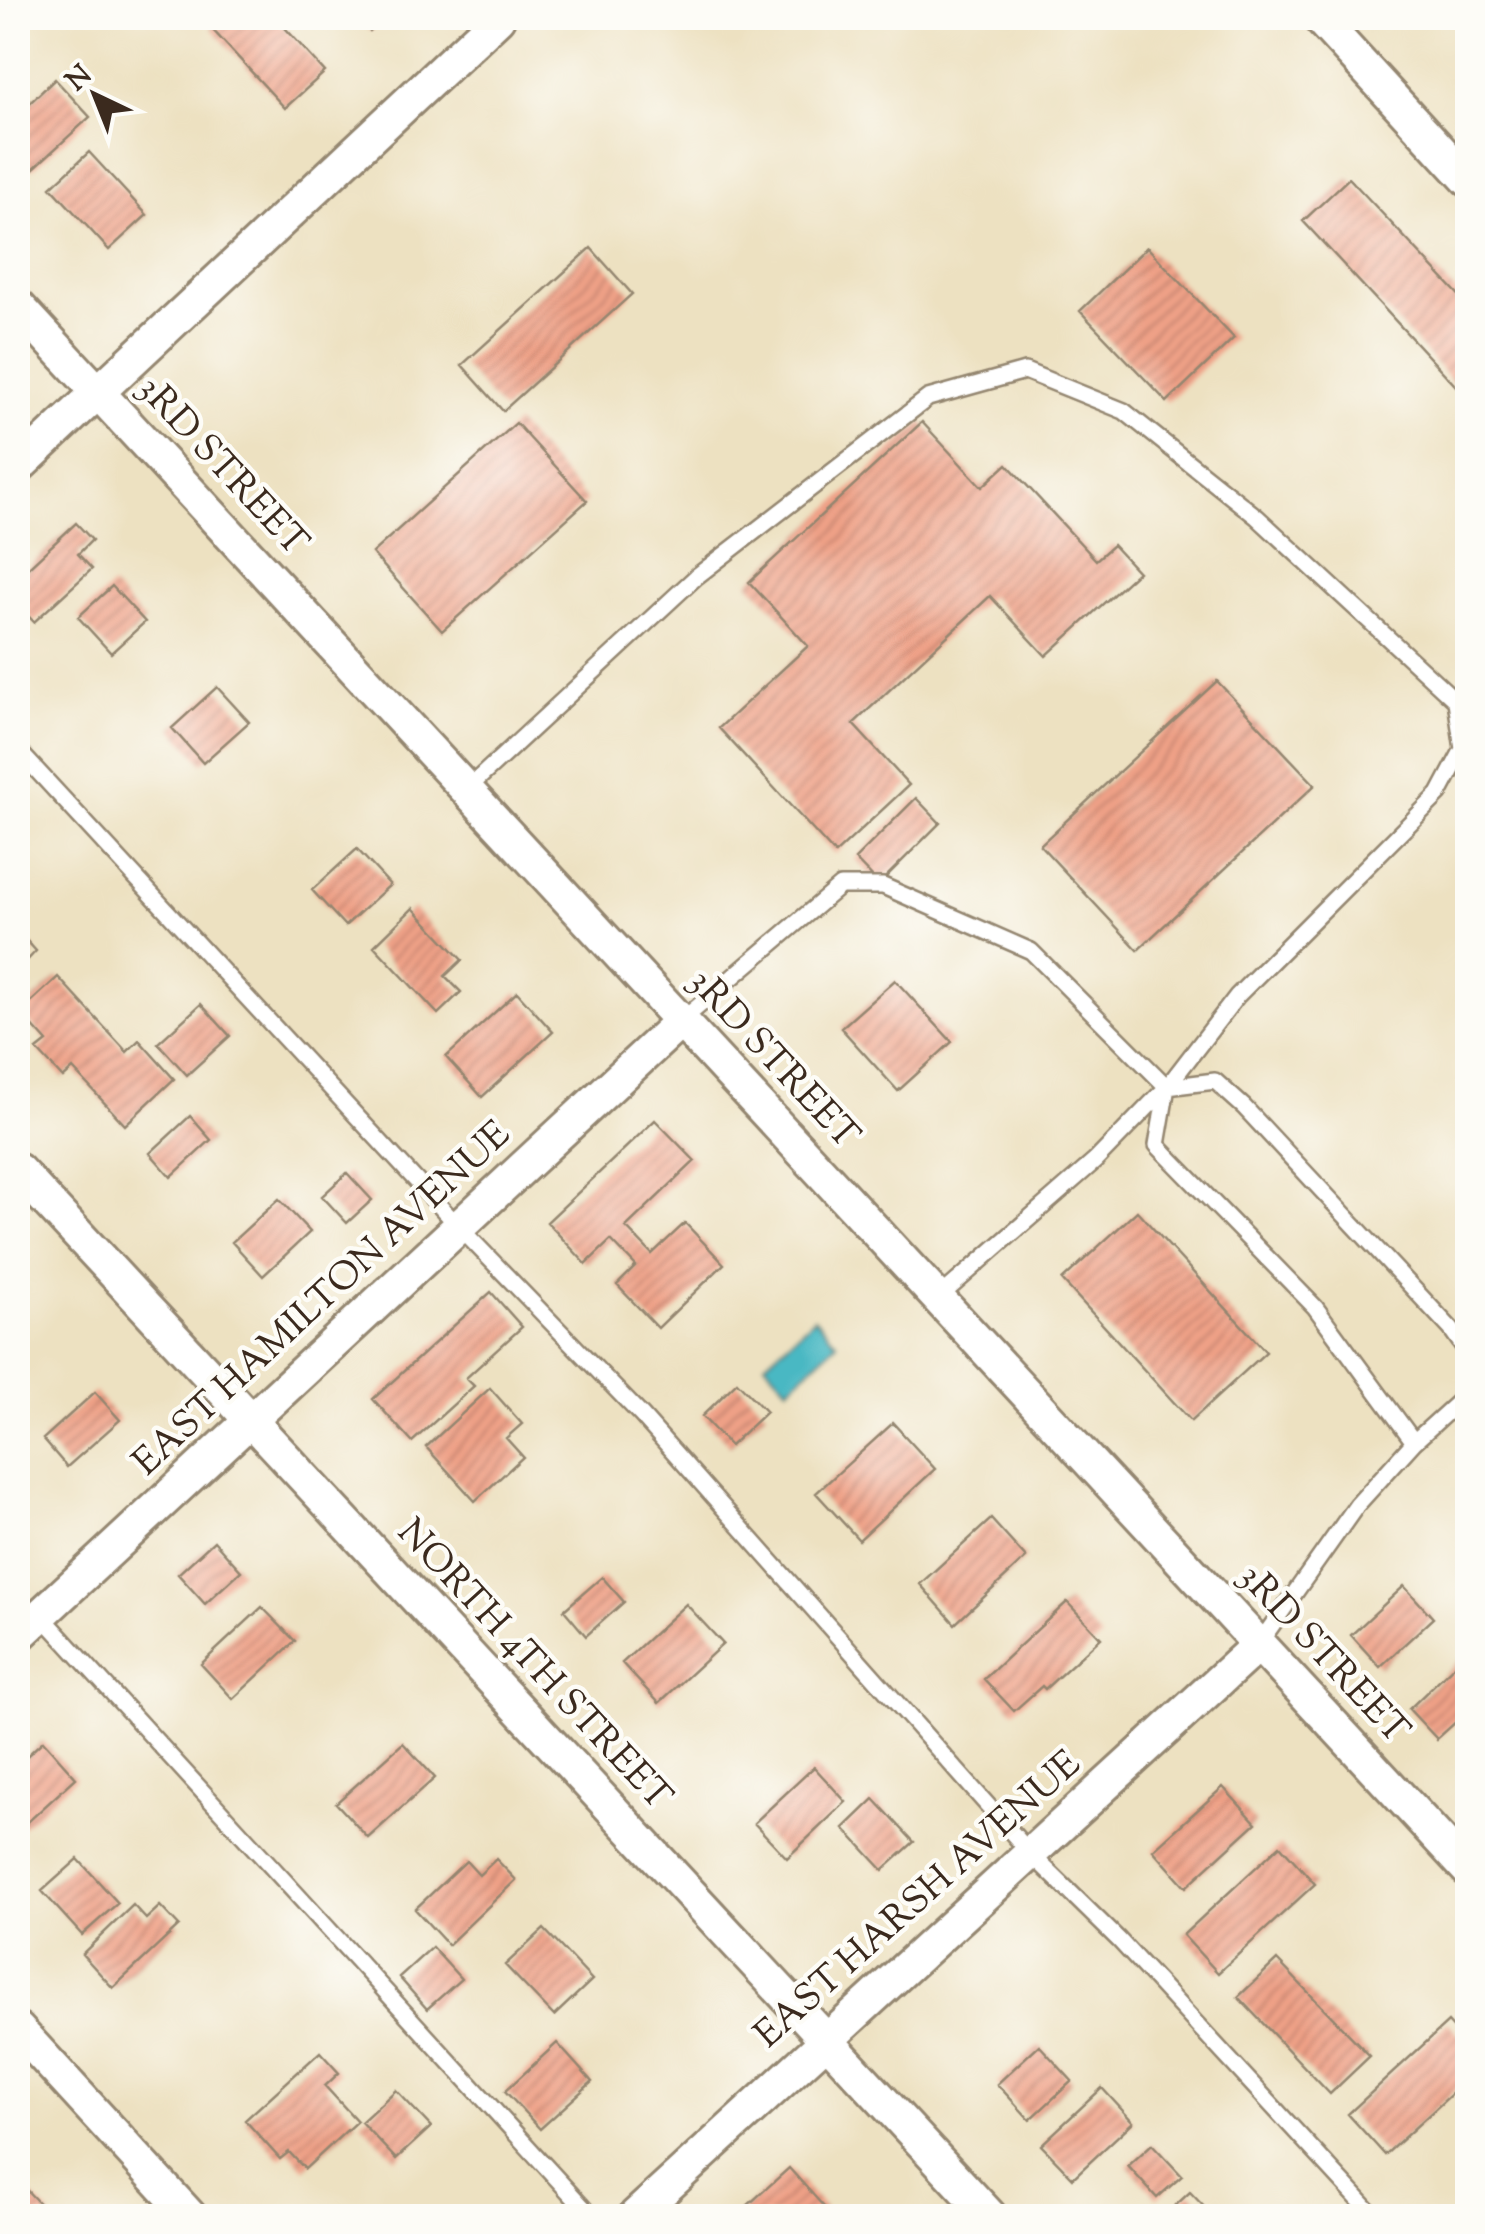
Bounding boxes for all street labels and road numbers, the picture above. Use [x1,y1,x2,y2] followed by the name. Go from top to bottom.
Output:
[123,364,319,570] street label: 3RD STREET
[674,957,870,1163] street label: 3RD STREET
[122,1110,524,1490] street label: EAST HAMILTON AVENUE
[383,1508,683,1824] street label: NORTH 4TH STREET
[1224,1552,1420,1758] street label: 3RD STREET
[744,1740,1094,2062] street label: EAST HARSH AVENUE

